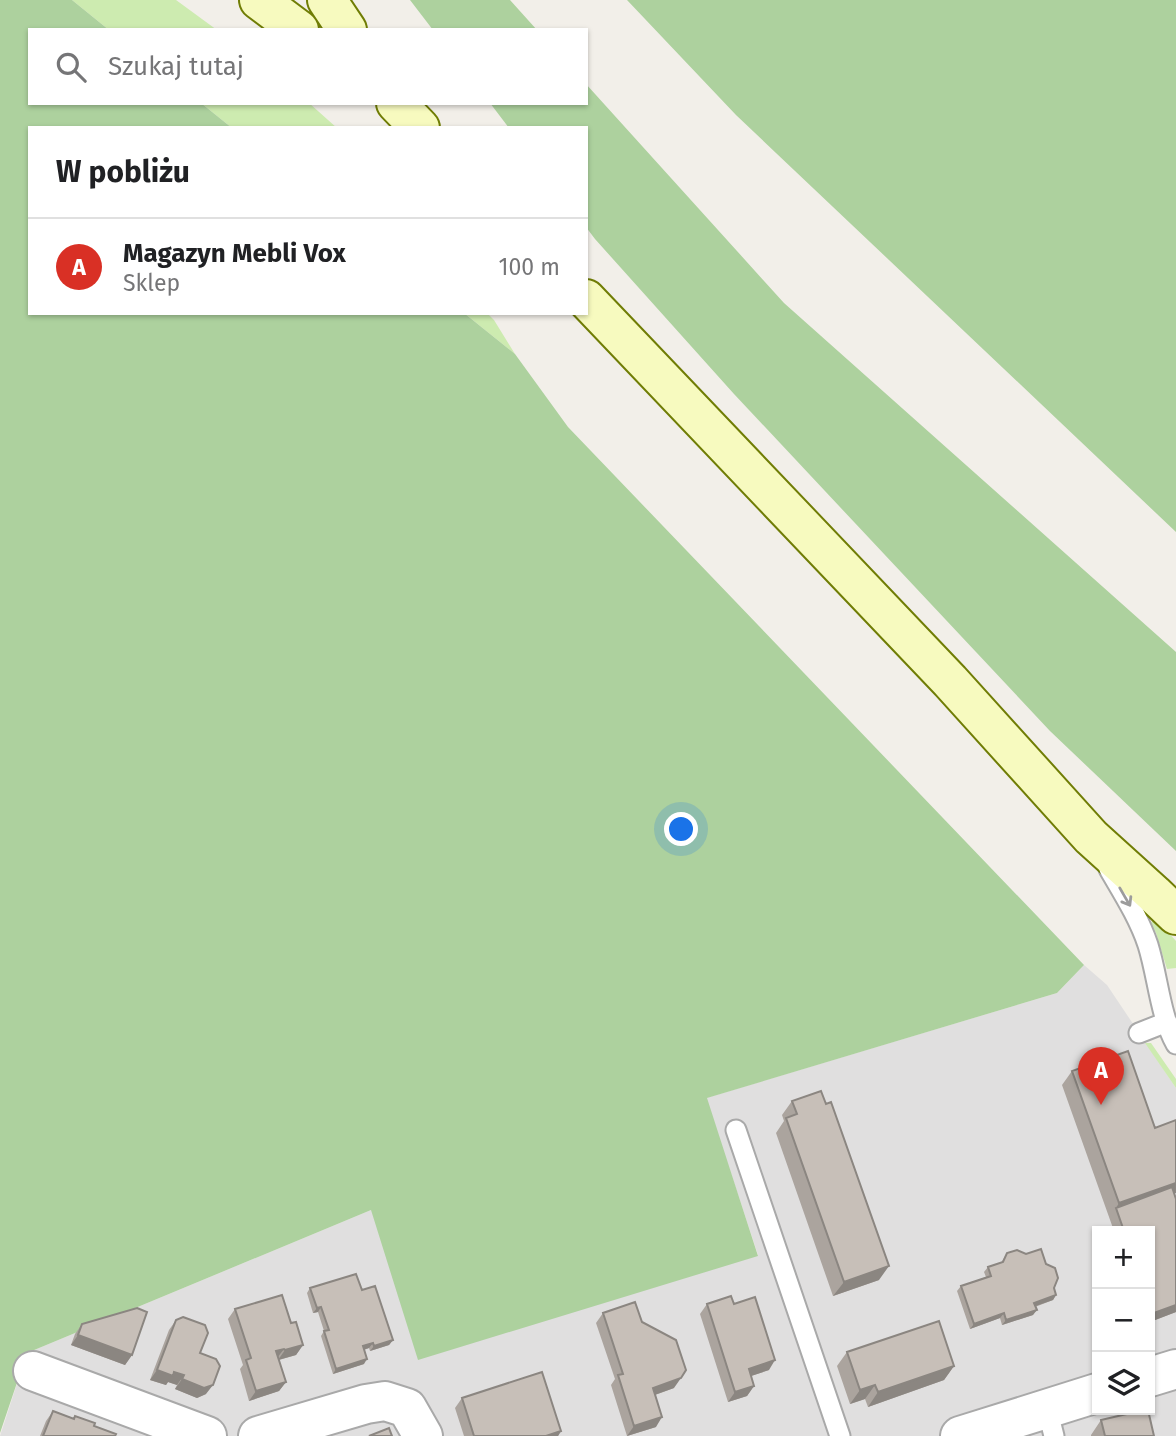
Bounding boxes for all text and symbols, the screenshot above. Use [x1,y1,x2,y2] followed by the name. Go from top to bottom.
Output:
[28,28,588,105] search box
[52,48,90,86] icon: search
[108,51,244,82] text: Szukaj tutaj
[56,154,190,190] text: W pobliżu
[123,238,346,269] text: Magazyn Mebli Vox
[72,253,86,281] text: A
[499,253,560,281] text: 100 m
[123,269,180,297] text: Sklep
[664,812,698,846] your location
[1118,886,1132,906] one-way arrow
[1078,1047,1124,1105] pin: A
[1092,1226,1155,1415] map controls
[1092,1226,1155,1289] button: +
[1092,1289,1155,1352] button: −
[1092,1352,1155,1415] button: layers

